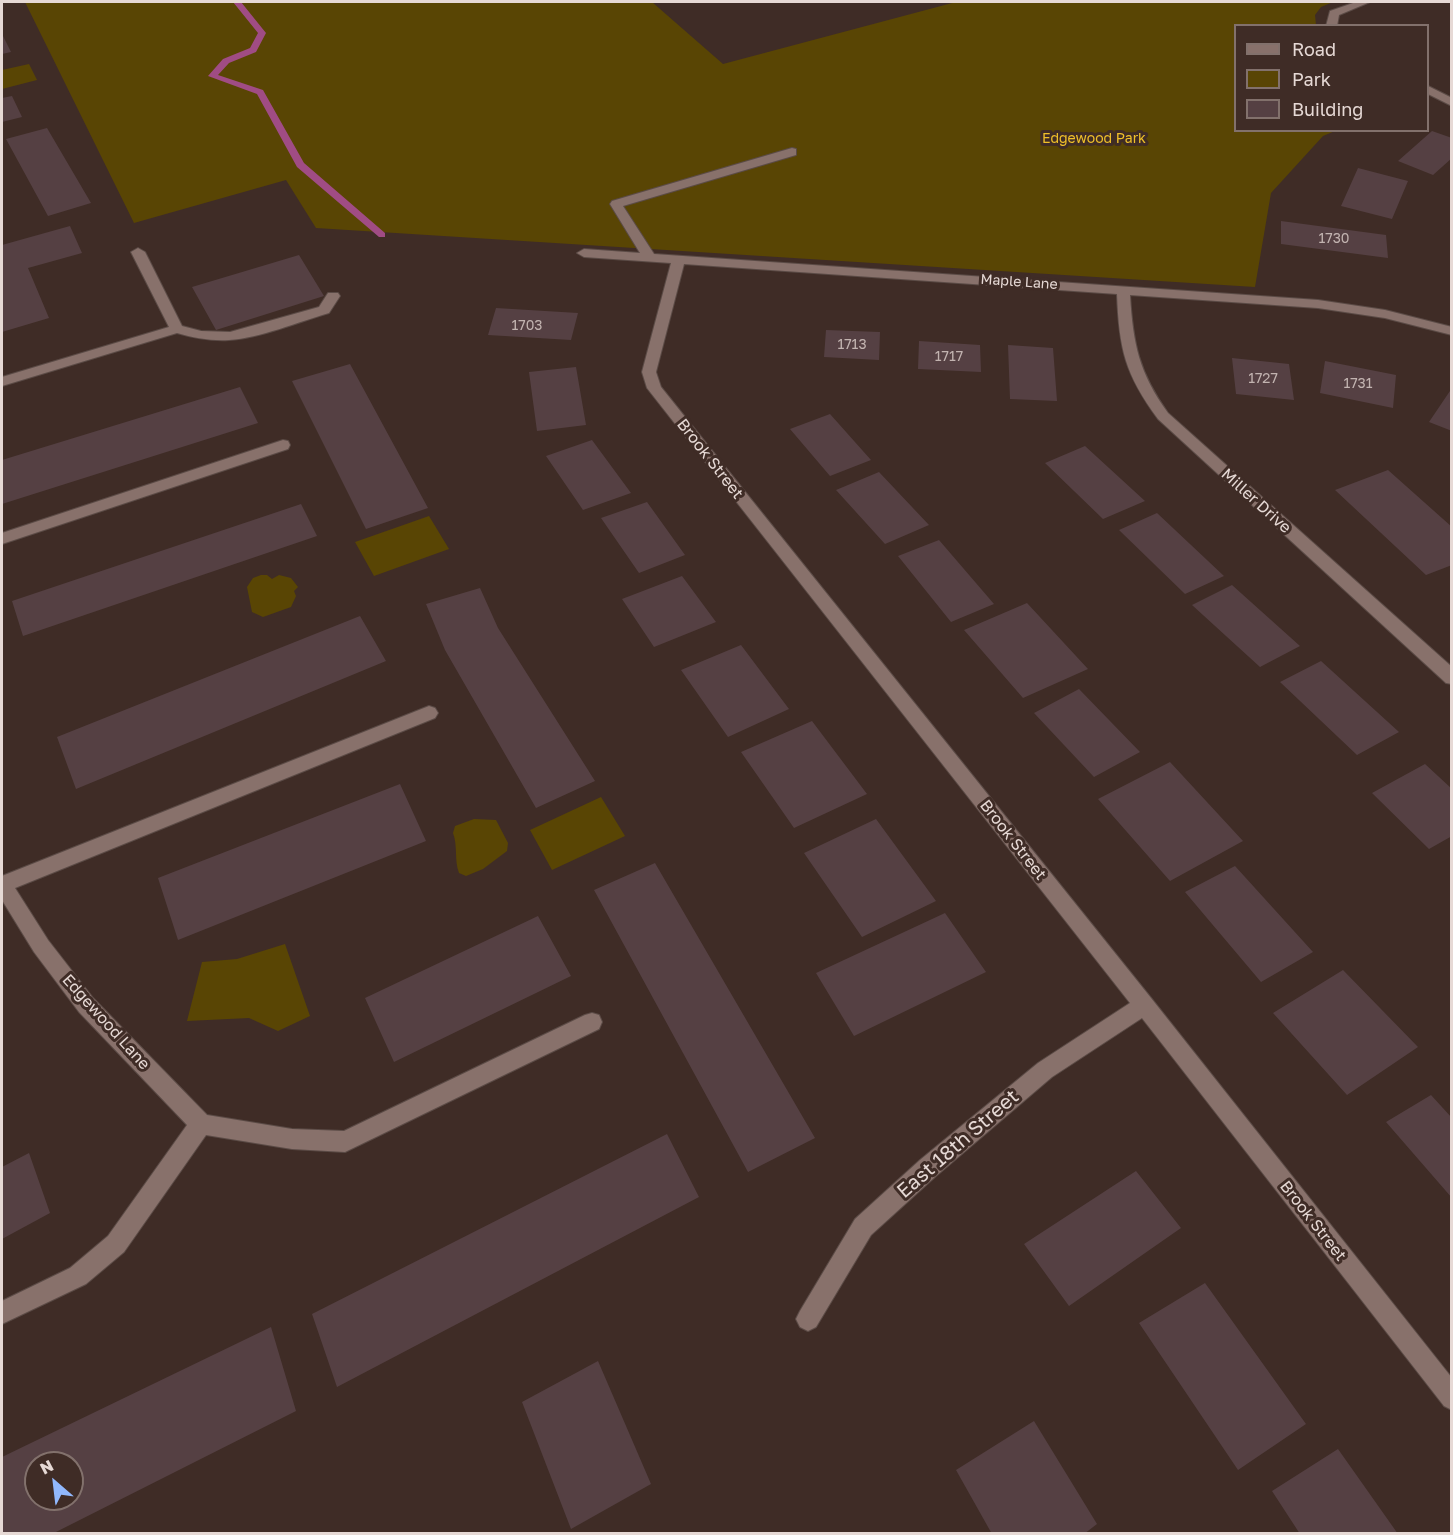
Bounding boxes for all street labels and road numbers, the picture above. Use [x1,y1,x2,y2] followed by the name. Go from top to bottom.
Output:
[980,271,1058,293] street label: Maple Lane
[673,415,747,503] street label: Brook Street
[1217,465,1295,537] street label: Miller Drive
[976,796,1050,884] street label: Brook Street
[58,970,154,1074] street label: Edgewood Lane
[892,1085,1024,1203] street label: East 18th Street
[1276,1177,1350,1265] street label: Brook Street

